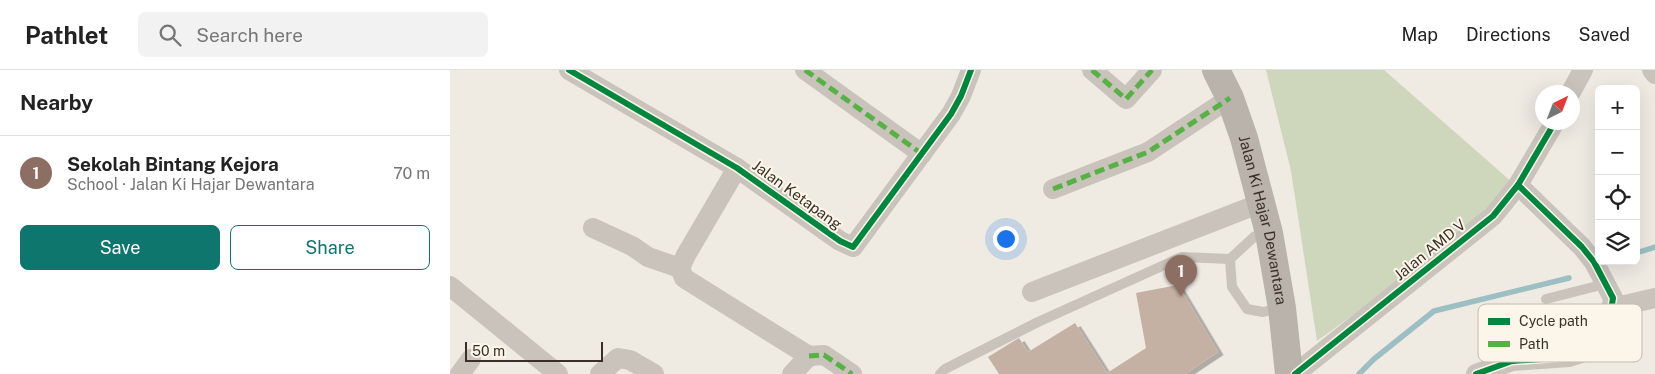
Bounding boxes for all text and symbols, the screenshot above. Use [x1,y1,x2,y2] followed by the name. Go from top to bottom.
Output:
[138,12,488,57] search box
[25,21,108,49] text: Pathlet
[156,21,184,49] icon: search
[196,24,303,46] text: Search here
[1401,24,1438,45] text: Map
[1466,24,1551,45] text: Directions
[1579,24,1630,45] text: Saved
[1535,85,1580,130] north arrow
[1595,85,1640,265] map controls
[1595,85,1640,130] button: +
[20,90,93,115] text: Nearby
[1595,130,1640,175] button: −
[1236,133,1290,306] street label: Jalan Ki Hajar Dewantara
[67,153,279,175] text: Sekolah Bintang Kejora
[749,156,845,233] street label: Jalan Ketapang
[33,164,39,183] text: 1
[393,164,430,183] text: 70 m
[67,175,315,194] text: School · Jalan Ki Hajar Dewantara
[1595,175,1640,220] button: locate
[1391,216,1469,284] street label: Jalan AMD V
[1595,220,1640,265] button: layers
[20,225,220,270] button: Save
[230,225,430,270] button: Share
[993,226,1019,252] your location
[1165,255,1197,296] pin: 1
[1478,304,1642,362] legend
[1519,313,1588,329] text: Cycle path
[1519,336,1549,352] text: Path
[465,339,602,362] scale bar
[472,343,505,359] text: 50 m

